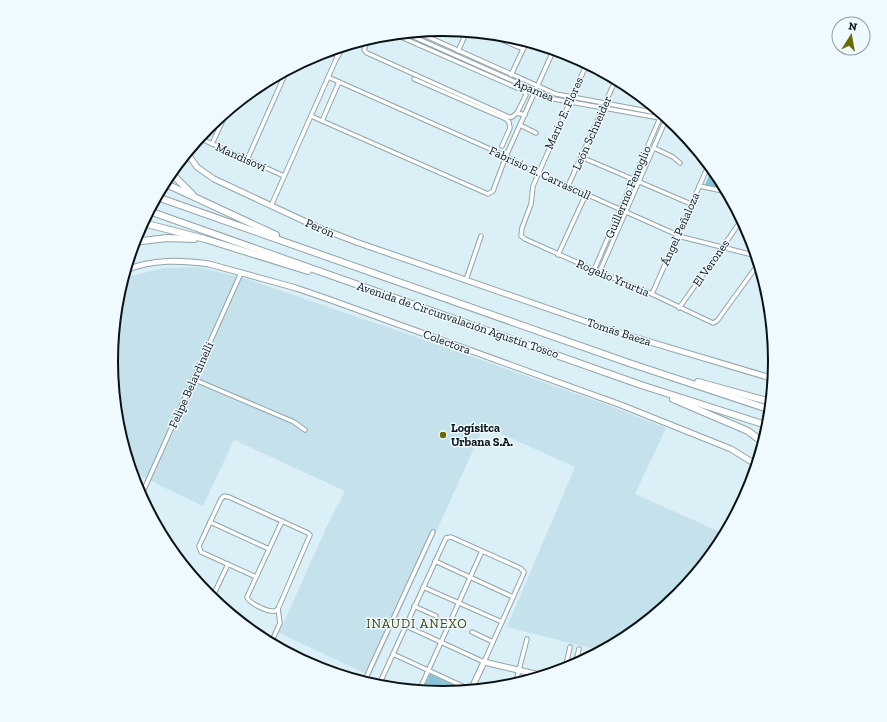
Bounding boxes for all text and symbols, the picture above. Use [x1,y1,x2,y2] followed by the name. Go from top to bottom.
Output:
[831,16,871,56] north arrow
[847,19,859,34] text: N
[512,75,556,105] street label: Apamea
[542,75,586,151] street label: Mario E. Flores
[569,94,615,172] street label: León Schneider
[214,140,269,175] street label: Mandisoví
[487,143,593,203] street label: Fabrisio E. Carrascull
[602,144,654,240] street label: Guillermo Fenoglio
[657,190,702,268] street label: Ángel Peñaloza
[303,216,337,240] street label: Perón
[690,237,732,289] street label: El Verones
[574,256,652,300] street label: Rogelio Yrurtia
[355,279,561,361] street label: Avenida de Circunvalación Agustín Tosco
[585,315,653,349] street label: Tomás Baeza
[421,327,473,357] street label: Colectora
[166,339,217,430] street label: Felipe Belardinelli
[451,421,513,449] place label: Logísitca Urbana S.A.
[438,430,448,440] marker: Logísitca Urbana S.A.
[366,616,468,631] district label: INAUDI ANEXO

